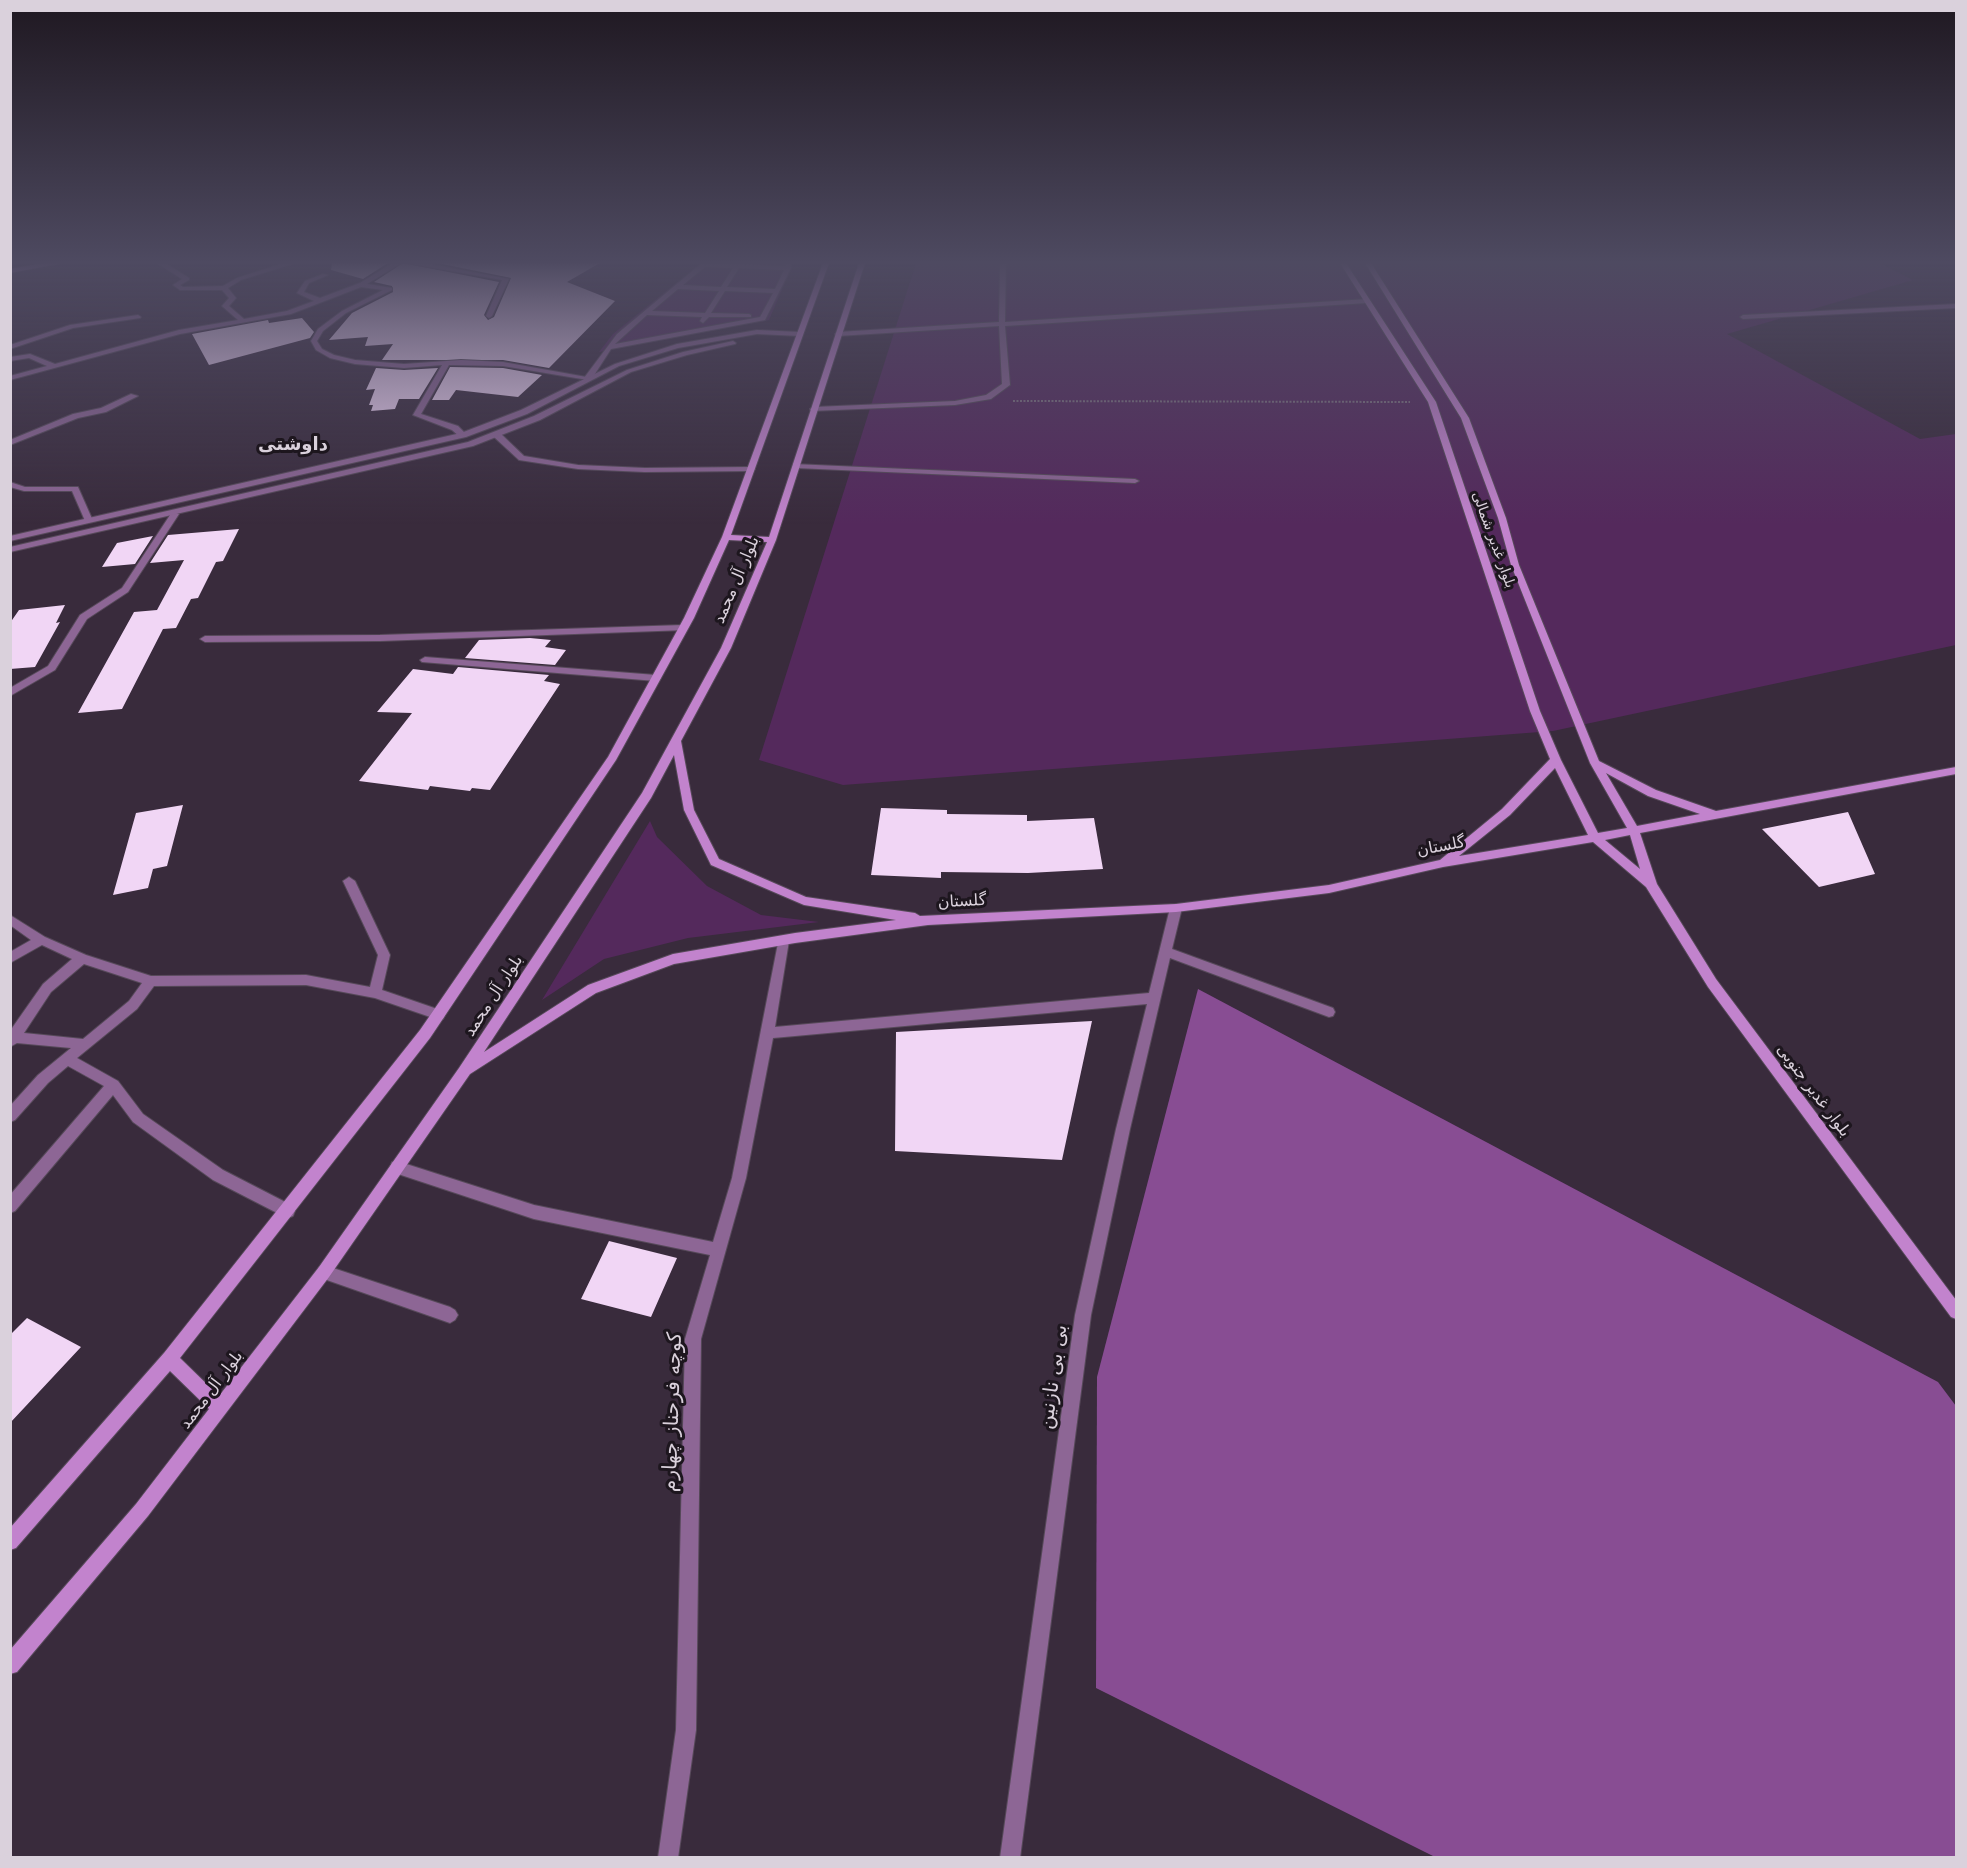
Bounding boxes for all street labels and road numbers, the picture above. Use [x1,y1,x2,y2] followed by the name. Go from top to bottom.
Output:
[1468,489,1518,591] street label: بلوار غدیر شمالی
[710,533,764,627] street label: بلوار آل محمد
[1415,833,1467,861] street label: گلستان
[937,891,987,913] street label: گلستان
[461,952,527,1040] street label: بلوار آل محمد
[1772,1041,1854,1141] street label: بلوار غدیر جنوبی
[1035,1323,1073,1431] street label: بی بی نازنین
[658,1332,688,1492] street label: کوچه فرحناز چهارم
[176,1347,248,1433] street label: بلوار آل محمد

